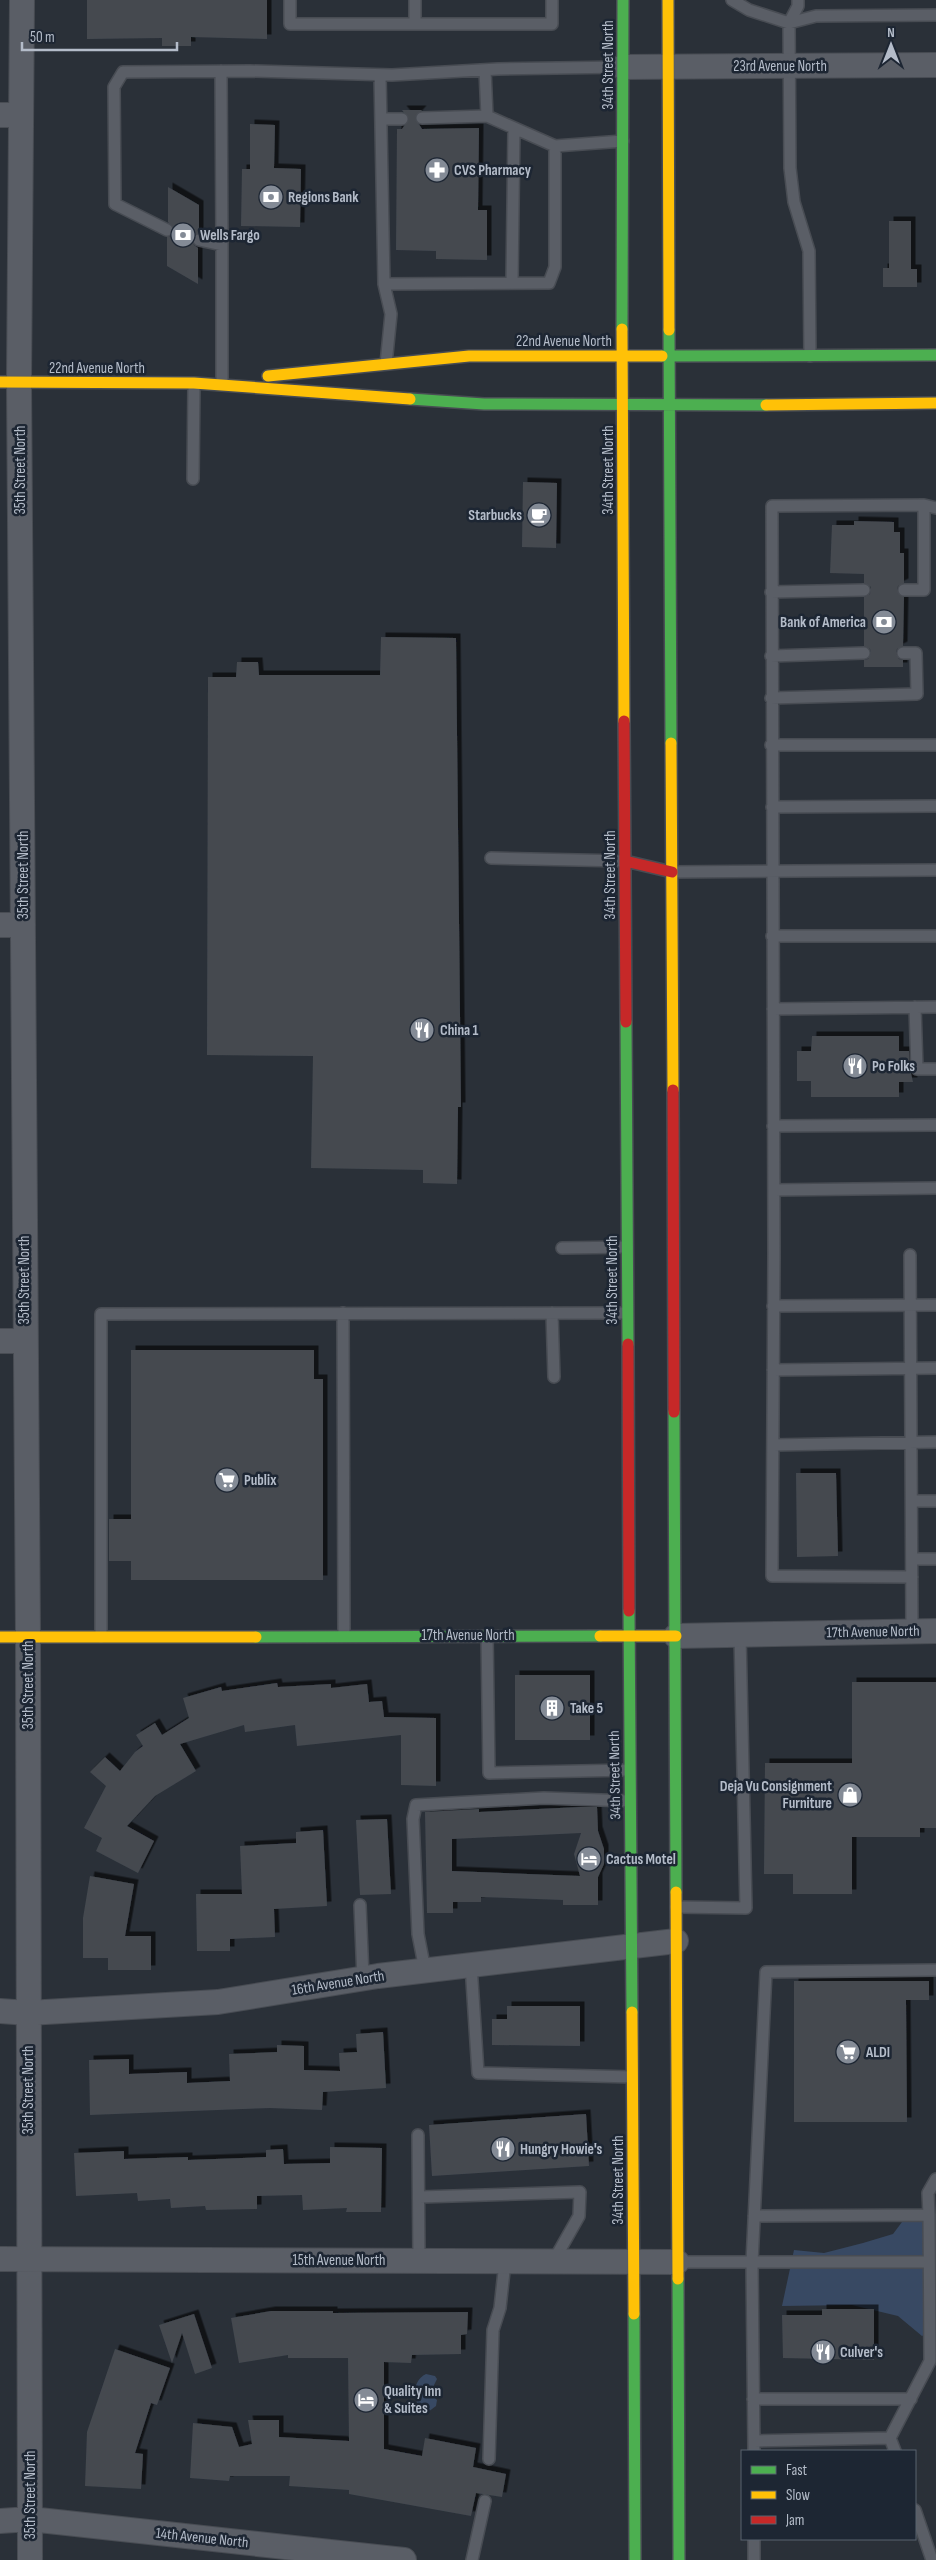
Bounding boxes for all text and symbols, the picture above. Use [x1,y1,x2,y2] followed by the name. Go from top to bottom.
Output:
[22,20,178,52] scale bar
[599,20,618,110] street label: 34th Street North
[866,20,916,70] north arrow
[887,24,895,41] text: N
[30,28,55,47] text: 50 m
[733,57,827,76] street label: 23rd Avenue North
[424,157,450,183] pharmacy icon: CVS Pharmacy
[454,161,532,180] place label: CVS Pharmacy
[258,184,284,210] bank icon: Regions Bank
[288,188,359,207] place label: Regions Bank
[170,222,196,248] bank icon: Wells Fargo
[200,226,260,245] place label: Wells Fargo
[516,332,612,351] street label: 22nd Avenue North
[49,359,145,378] street label: 22nd Avenue North
[11,425,30,515] street label: 35th Street North
[599,425,618,515] street label: 34th Street North
[526,502,552,528] cafe icon: Starbucks
[468,506,522,525] place label: Starbucks
[871,609,897,635] bank icon: Bank of America
[780,613,866,632] place label: Bank of America
[14,830,33,920] street label: 35th Street North
[601,830,620,920] street label: 34th Street North
[409,1017,435,1043] restaurant icon: China 1
[440,1021,479,1040] place label: China 1
[842,1053,868,1079] restaurant icon: Po Folks
[872,1057,915,1076] place label: Po Folks
[15,1235,34,1325] street label: 35th Street North
[603,1235,622,1325] street label: 34th Street North
[214,1467,240,1493] supermarket icon: Publix
[244,1471,277,1490] place label: Publix
[826,1622,920,1642] street label: 17th Avenue North
[421,1626,515,1645] street label: 17th Avenue North
[19,1640,38,1730] street label: 35th Street North
[539,1695,565,1721] building icon: Take 5
[570,1699,604,1718] place label: Take 5
[605,1730,625,1820] street label: 34th Street North
[720,1777,832,1813] place label: Deja Vu Consignment Furniture
[837,1782,863,1808] shop icon: Deja Vu Consignment Furniture
[576,1846,602,1872] hotel icon: Cactus Motel
[606,1850,676,1869] place label: Cactus Motel
[290,1966,386,2000] street label: 16th Avenue North
[835,2039,861,2065] supermarket icon: ALDI
[865,2043,890,2062] place label: ALDI
[19,2045,38,2135] street label: 35th Street North
[609,2135,628,2225] street label: 34th Street North
[490,2136,516,2162] restaurant icon: Hungry Howie's
[520,2140,603,2159] place label: Hungry Howie's
[292,2251,386,2270] street label: 15th Avenue North
[810,2339,836,2365] restaurant icon: Culver's
[840,2343,883,2362] place label: Culver's
[384,2382,441,2418] place label: Quality Inn & Suites
[353,2387,379,2413] hotel icon: Quality Inn & Suites
[21,2450,40,2540] street label: 35th Street North
[741,2450,916,2540] legend
[786,2461,808,2480] text: Fast
[786,2486,810,2505] text: Slow
[785,2511,804,2530] text: Jam
[155,2524,249,2552] street label: 14th Avenue North

